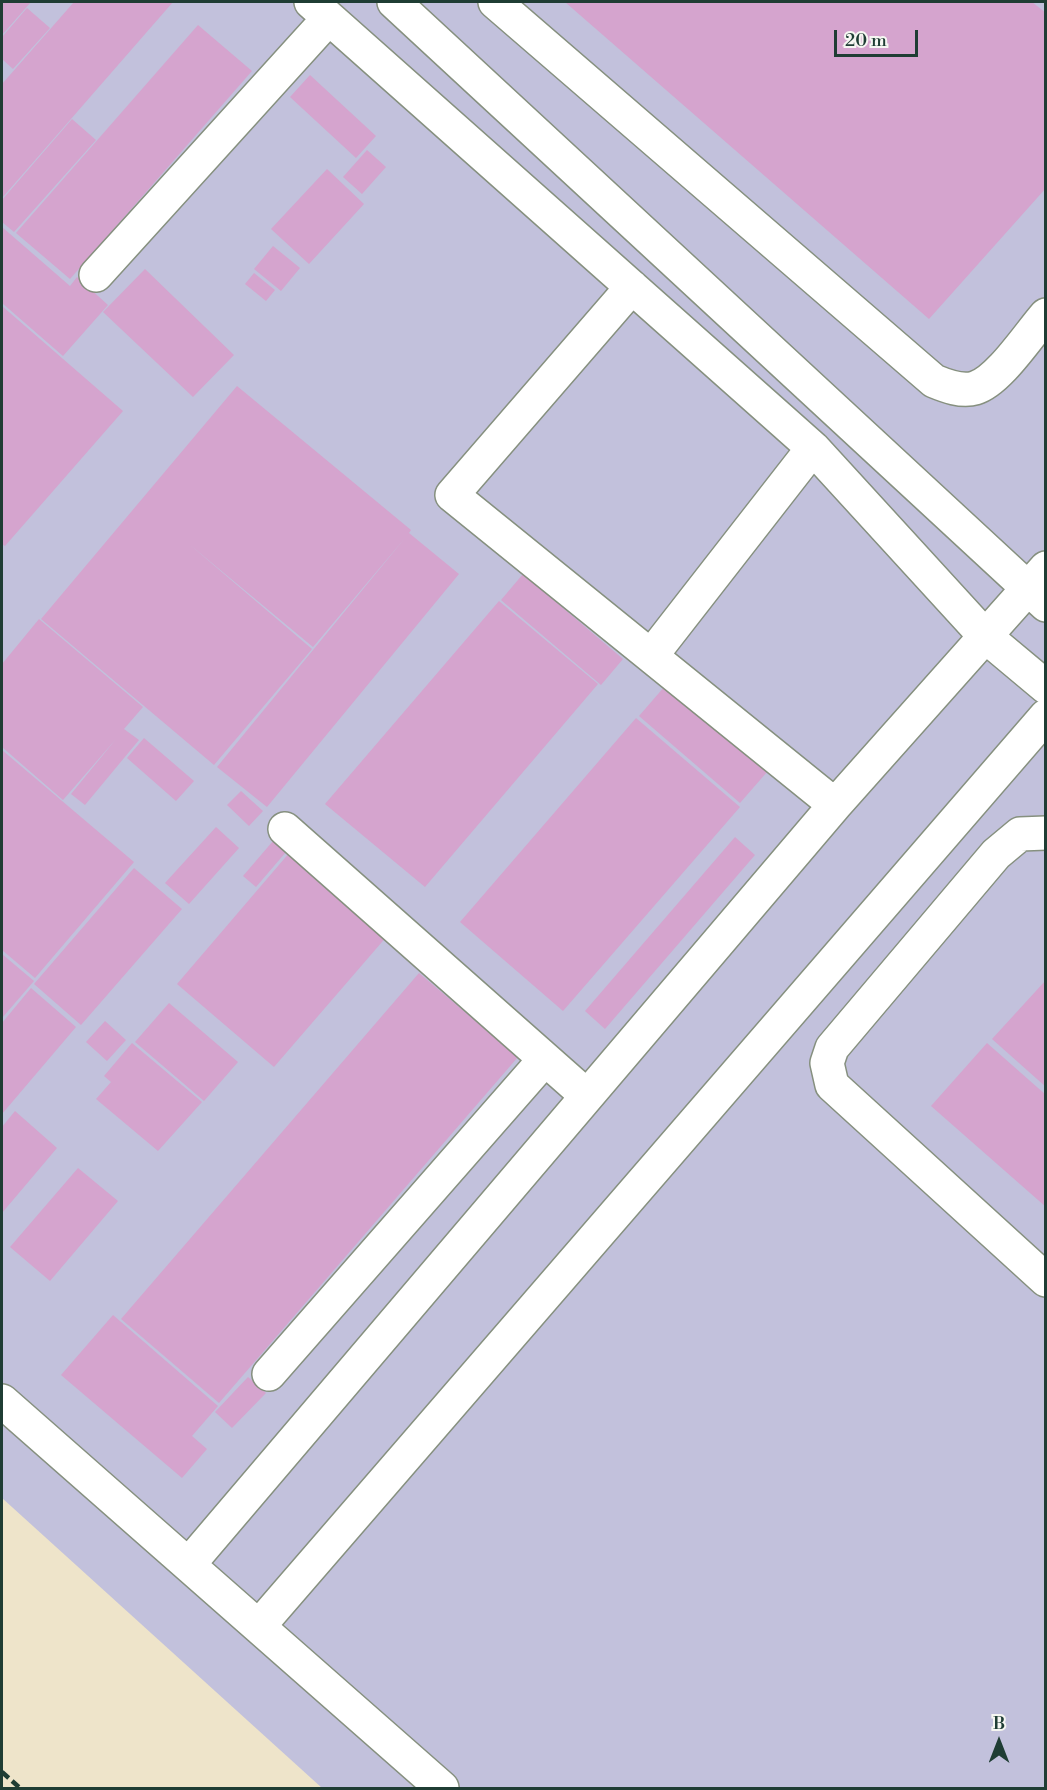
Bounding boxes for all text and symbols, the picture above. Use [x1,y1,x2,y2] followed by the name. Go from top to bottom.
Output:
[837,18,921,56] scale bar
[845,29,887,52] text: 20 m
[969,1712,1029,1772] north arrow
[993,1714,1005,1734] text: B

